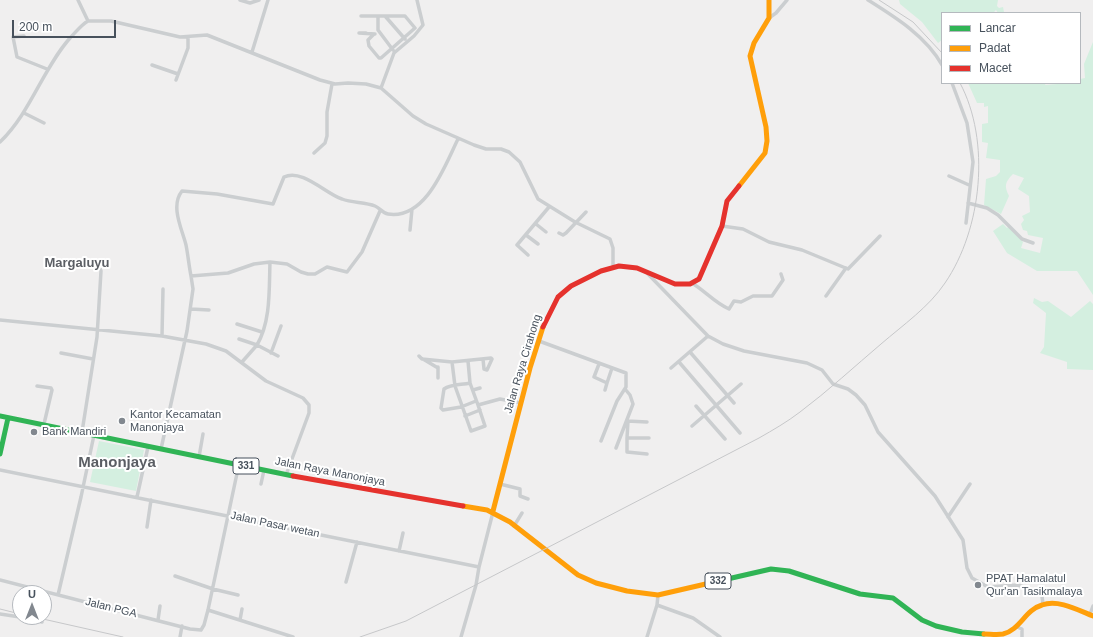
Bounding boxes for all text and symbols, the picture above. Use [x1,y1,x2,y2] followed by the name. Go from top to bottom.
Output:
[14,12,118,38] scale bar
[941,12,1081,84] legend
[19,20,52,34] text: 200 m
[979,21,1016,35] text: Lancar
[979,41,1010,55] text: Padat
[979,61,1012,75] text: Macet
[44,255,110,271] district label: Margaluyu
[502,313,544,415] street label: Jalan Raya Cirahong
[130,408,221,434] place label: Kantor Kecamatan Manonjaya
[117,416,127,426] marker: Kantor Kecamatan Manonjaya
[42,425,106,439] place label: Bank Mandiri
[29,427,39,437] marker: Bank Mandiri
[78,454,156,472] district label: Manonjaya
[274,455,386,489] street label: Jalan Raya Manonjaya
[233,458,259,474] road number: 331
[229,509,321,541] street label: Jalan Pasar wetan
[986,572,1082,598] place label: PPAT Hamalatul Qur'an Tasikmalaya
[705,573,731,589] road number: 332
[973,580,983,590] marker: PPAT Hamalatul Qur'an Tasikmalaya
[12,585,52,625] north arrow
[28,588,36,600] text: U
[84,595,138,621] street label: Jalan PGA

